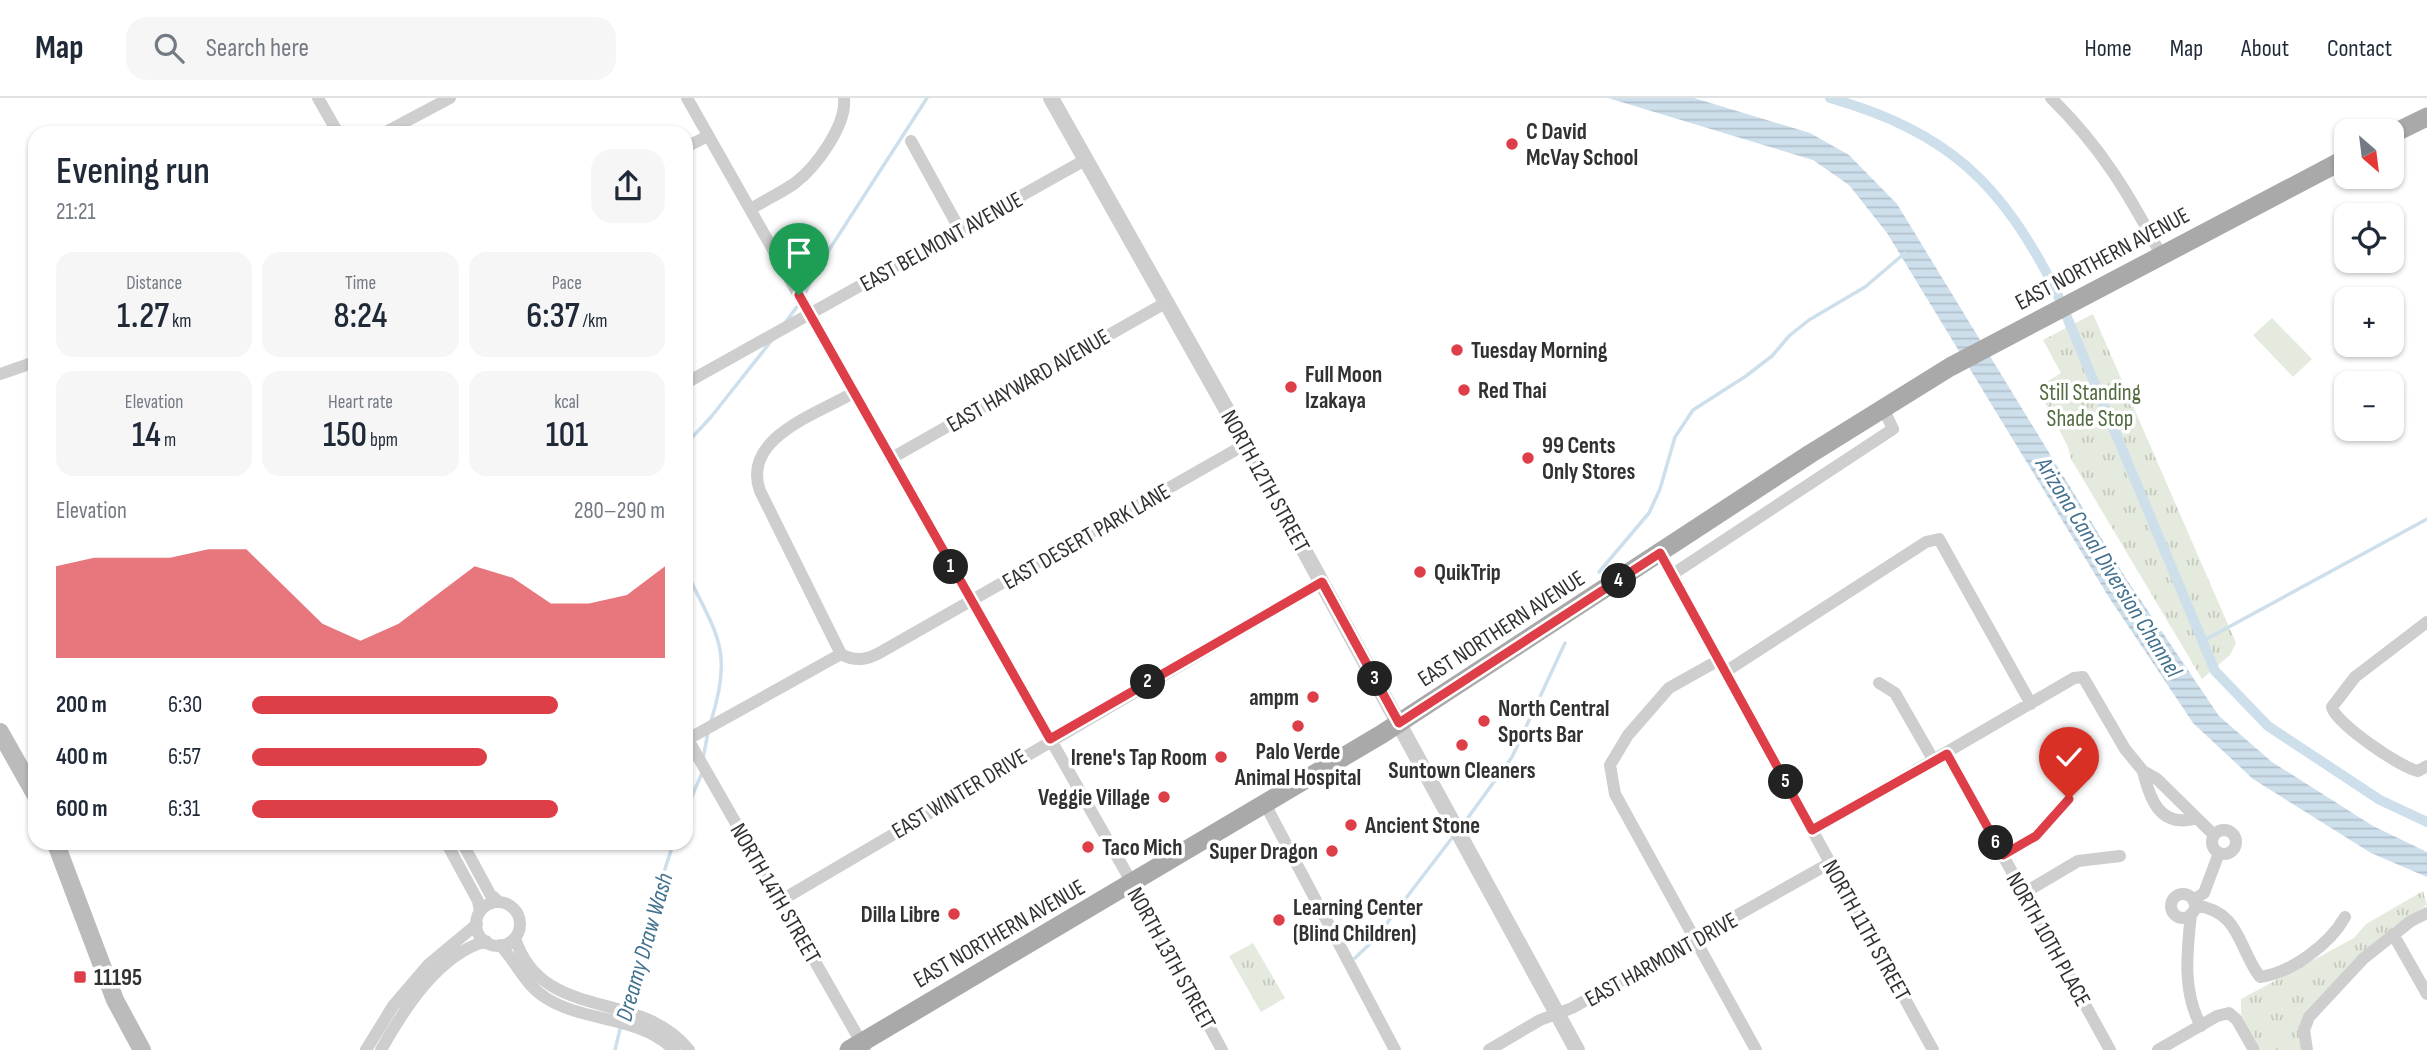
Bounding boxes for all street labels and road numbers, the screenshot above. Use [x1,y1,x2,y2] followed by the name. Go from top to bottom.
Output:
[855,186,1028,298] street label: EAST BELMONT AVENUE
[2011,201,2194,317] street label: EAST NORTHERN AVENUE
[942,323,1115,439] street label: EAST HAYWARD AVENUE
[1214,405,1316,558] street label: NORTH 12TH STREET
[998,478,1175,596] street label: EAST DESERT PARK LANE
[1413,564,1590,693] street label: EAST NORTHERN AVENUE
[887,743,1032,845] street label: EAST WINTER DRIVE
[724,818,827,969] street label: NORTH 14TH STREET
[1816,855,1916,1006] street label: NORTH 11TH STREET
[2000,867,2097,1011] street label: NORTH 10TH PLACE
[909,873,1090,994] street label: EAST NORTHERN AVENUE
[1121,882,1222,1034] street label: NORTH 13TH STREET
[1580,906,1743,1013] street label: EAST HARMONT DRIVE

